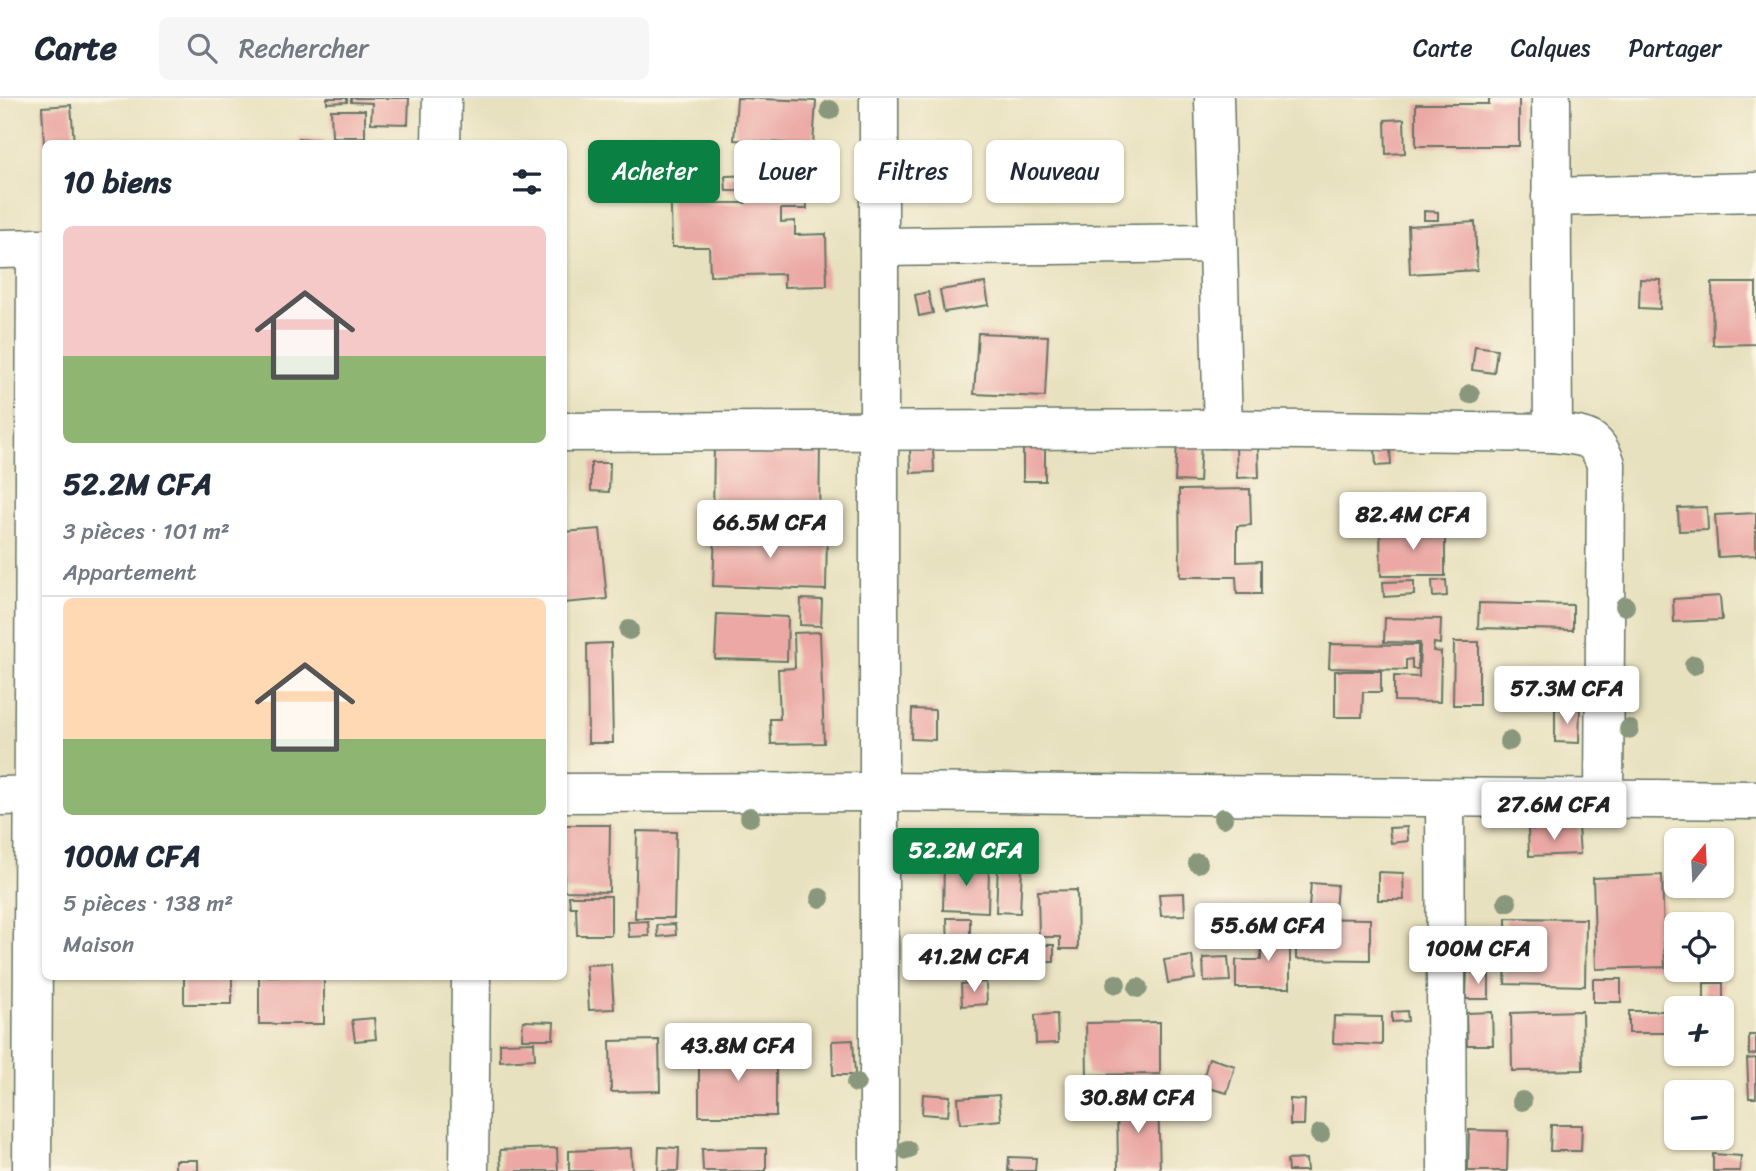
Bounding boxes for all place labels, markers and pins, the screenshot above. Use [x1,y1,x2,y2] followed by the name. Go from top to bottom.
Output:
[1333,492,1493,552] pin: 82.4M CFA
[690,500,850,560] pin: 66.5M CFA
[1487,666,1647,726] pin: 57.3M CFA
[1474,782,1634,842] pin: 27.6M CFA
[886,828,1046,888] pin: 52.2M CFA
[1188,904,1348,963] pin: 55.6M CFA
[1406,926,1550,986] pin: 100M CFA
[894,934,1054,994] pin: 41.2M CFA
[658,1024,818,1083] pin: 43.8M CFA
[1058,1076,1218,1135] pin: 30.8M CFA

